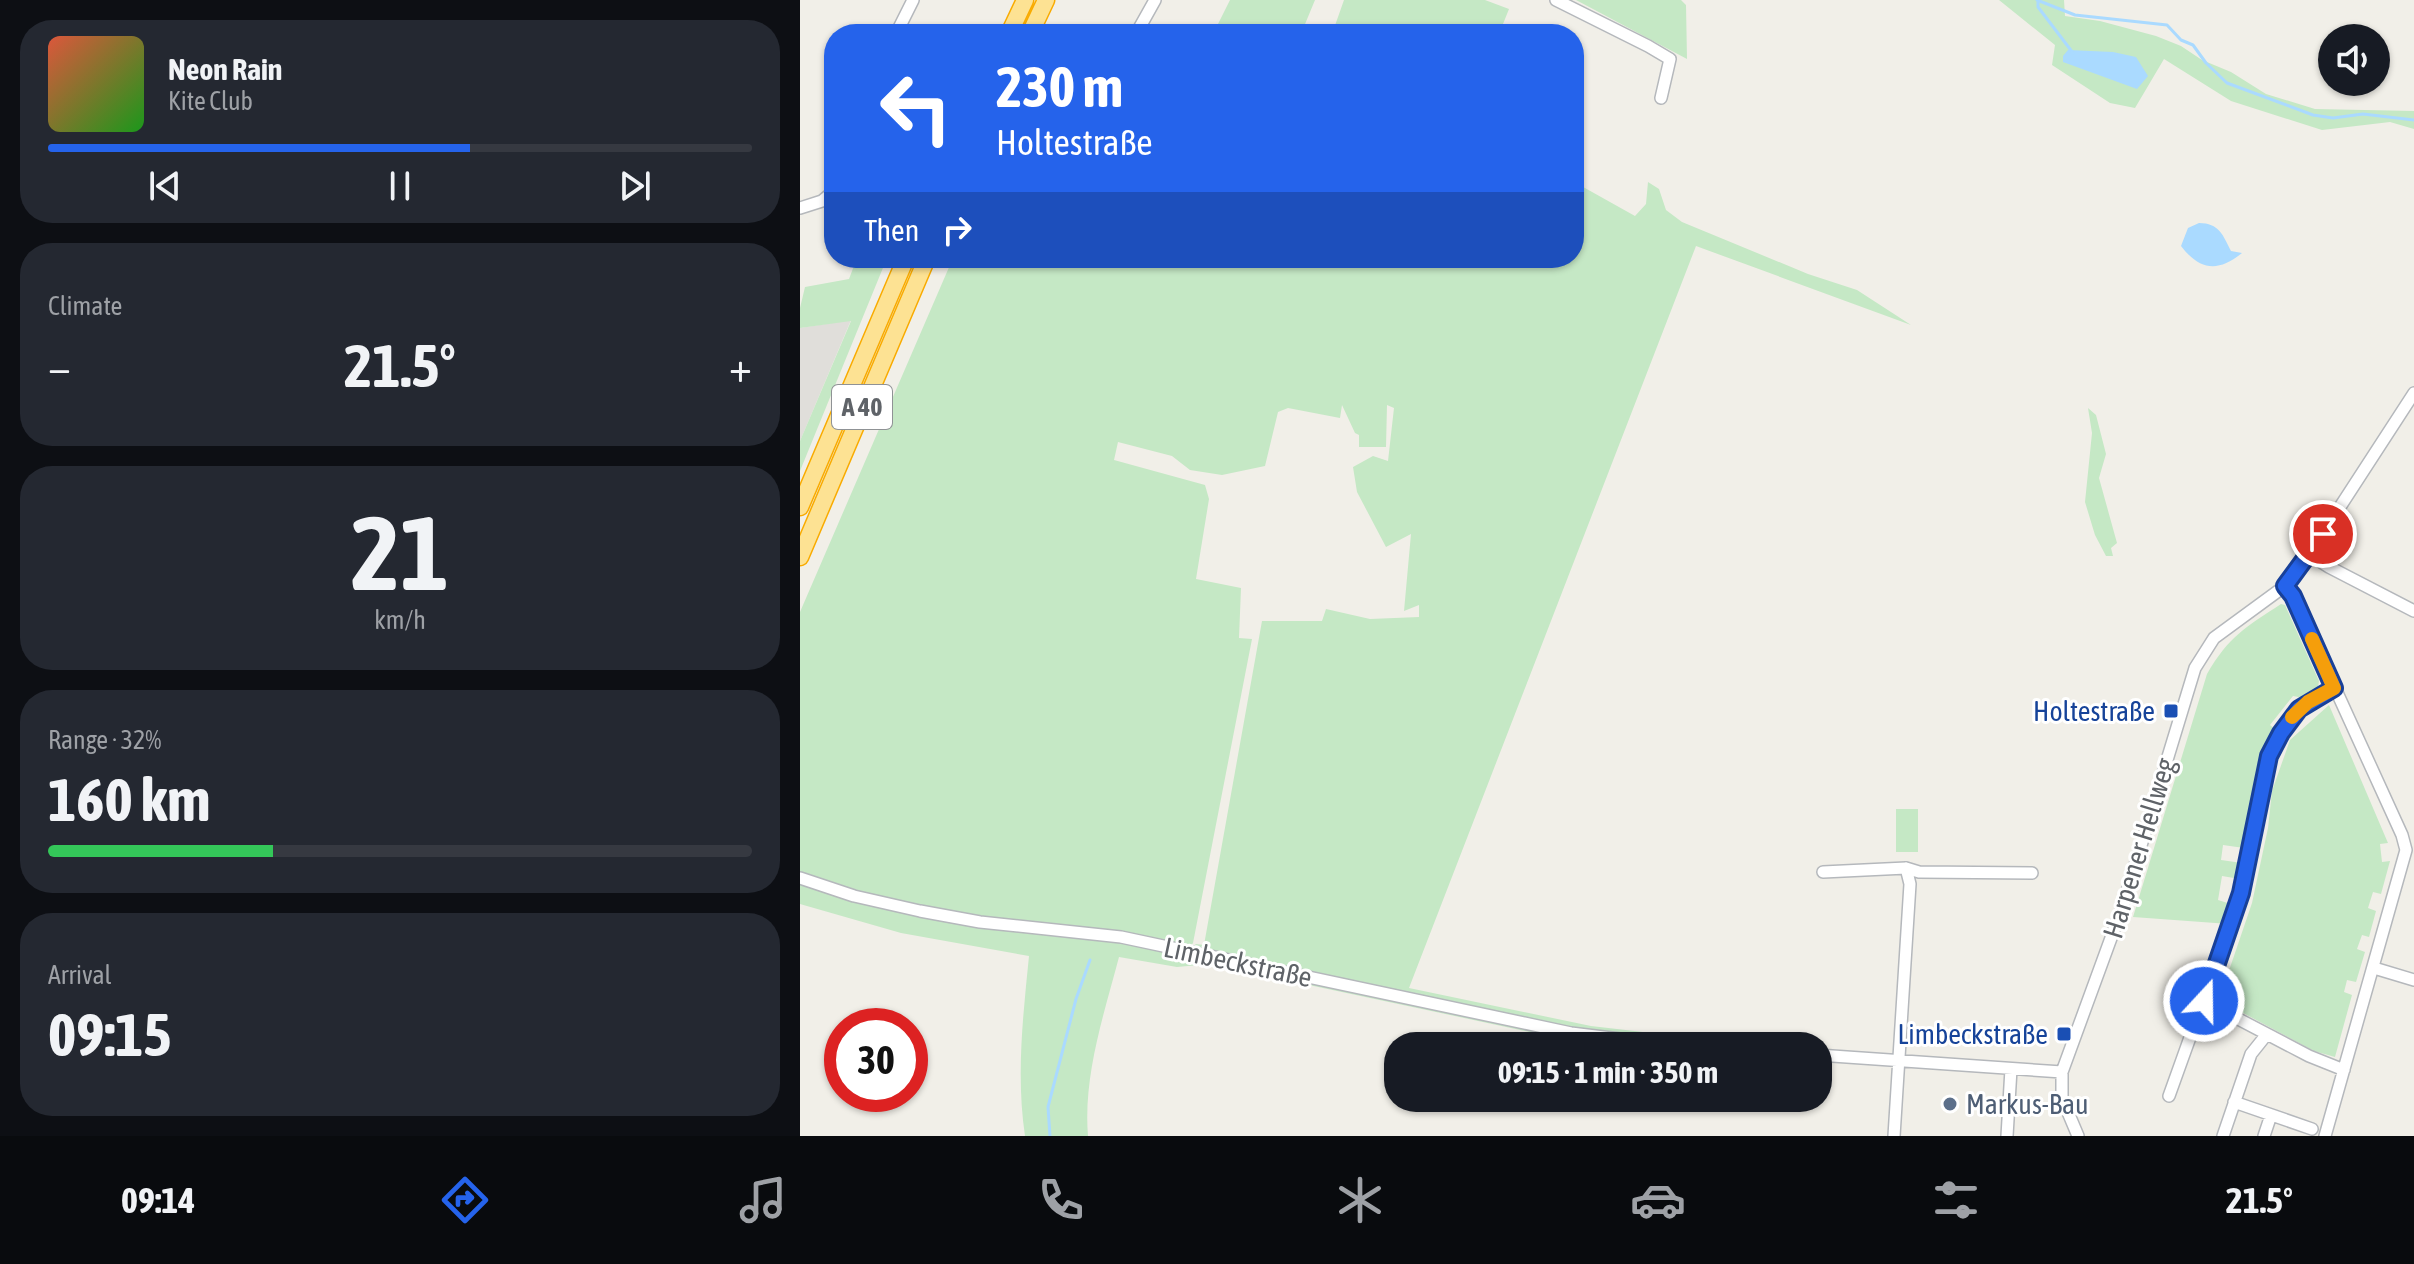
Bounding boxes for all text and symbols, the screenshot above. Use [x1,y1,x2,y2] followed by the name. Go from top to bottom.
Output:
[2318,24,2390,96] map controls
[2318,24,2390,96] button: sound
[168,52,282,86] text: Neon Rain
[996,55,1123,119] text: 230 m
[864,56,968,160] icon: left
[168,86,253,116] text: Kite Club
[996,121,1153,163] text: Holtestraße
[143,164,187,208] icon: previous
[378,164,422,208] icon: pause
[613,164,657,208] icon: next
[935,208,979,252] icon: right
[864,213,919,247] text: Then
[48,291,122,321] text: Climate
[344,331,456,400] text: 21.5°
[48,341,71,391] text: −
[729,341,752,391] text: +
[832,385,892,429] road number: A 40
[351,493,449,612] text: 21
[2289,500,2357,568] pin
[2301,512,2345,556] icon: arrive
[374,605,426,635] text: km/h
[2033,695,2155,727] place label: Holtestraße
[2162,702,2180,720] marker: Holtestraße
[48,725,161,755] text: Range · 32%
[2096,754,2182,942] street label: Harpener Hellweg
[48,765,210,834] text: 160 km
[1161,931,1315,993] street label: Limbeckstraße
[2162,959,2246,1043] position arrow
[48,960,112,990] text: Arrival
[48,1000,171,1069] text: 09:15
[824,1008,928,1112] speed limit sign: 30
[1897,1018,2048,1050] place label: Limbeckstraße
[2055,1025,2073,1043] marker: Limbeckstraße
[1498,1055,1718,1089] text: 09:15 · 1 min · 350 m
[1966,1088,2089,1120] place label: Markus-Bau
[1941,1095,1959,1113] marker: Markus-Bau
[437,1172,493,1228] icon: directions
[735,1172,791,1228] icon: music
[1033,1172,1089,1228] icon: phone
[1332,1172,1388,1228] icon: climate
[1630,1172,1686,1228] icon: car
[1928,1172,1984,1228] icon: filters
[121,1179,195,1221] text: 09:14
[2226,1179,2293,1221] text: 21.5°

